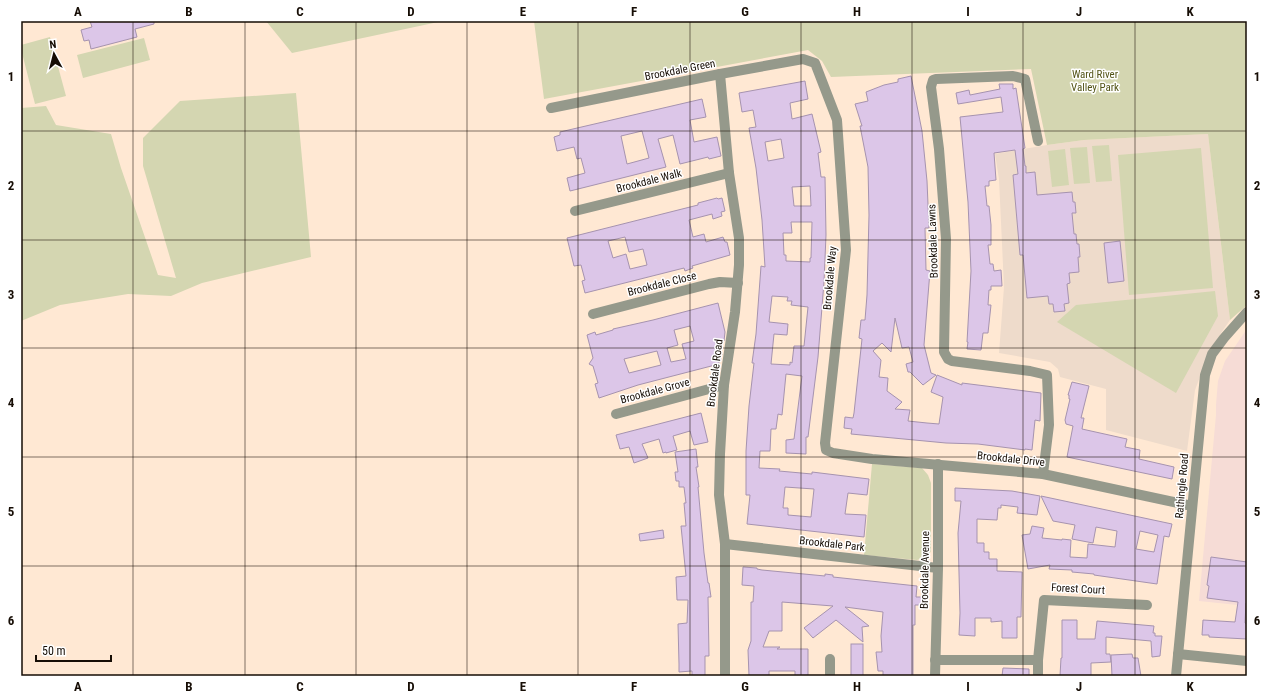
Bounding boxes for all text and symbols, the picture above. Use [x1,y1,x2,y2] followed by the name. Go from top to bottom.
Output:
[74,4,82,19] text: A
[185,4,193,19] text: B
[296,4,304,19] text: C
[407,4,415,19] text: D
[520,4,527,19] text: E
[631,4,637,19] text: F
[741,4,749,19] text: G
[853,4,861,19] text: H
[966,4,970,19] text: I
[1076,4,1082,19] text: J
[1186,4,1194,19] text: K
[34,34,74,74] north arrow
[49,38,57,51] text: N
[644,57,716,83] street label: Brookdale Green
[1071,68,1119,94] park label: Ward River Valley Park
[8,69,14,84] text: 1
[1254,69,1260,84] text: 1
[615,167,683,195] street label: Brookdale Walk
[8,178,15,193] text: 2
[1254,178,1261,193] text: 2
[925,204,941,278] street label: Brookdale Lawns
[821,245,839,310] street label: Brookdale Way
[626,269,698,299] street label: Brookdale Close
[8,287,14,302] text: 3
[1254,287,1260,302] text: 3
[704,338,726,408] street label: Brookdale Road
[619,376,691,406] street label: Brookdale Grove
[8,395,15,410] text: 4
[1254,395,1261,410] text: 4
[976,449,1046,469] street label: Brookdale Drive
[1173,453,1191,519] street label: Rathingle Road
[8,504,15,519] text: 5
[1254,504,1261,519] text: 5
[918,531,932,609] street label: Brookdale Avenue
[799,534,865,554] street label: Brookdale Park
[1051,581,1105,597] street label: Forest Court
[8,613,15,628] text: 6
[1254,613,1261,628] text: 6
[36,637,111,663] scale bar
[42,644,66,658] text: 50 m
[74,679,82,694] text: A
[185,679,193,694] text: B
[296,679,304,694] text: C
[407,679,415,694] text: D
[520,679,527,694] text: E
[631,679,637,694] text: F
[741,679,749,694] text: G
[853,679,861,694] text: H
[966,679,970,694] text: I
[1076,679,1082,694] text: J
[1186,679,1194,694] text: K

